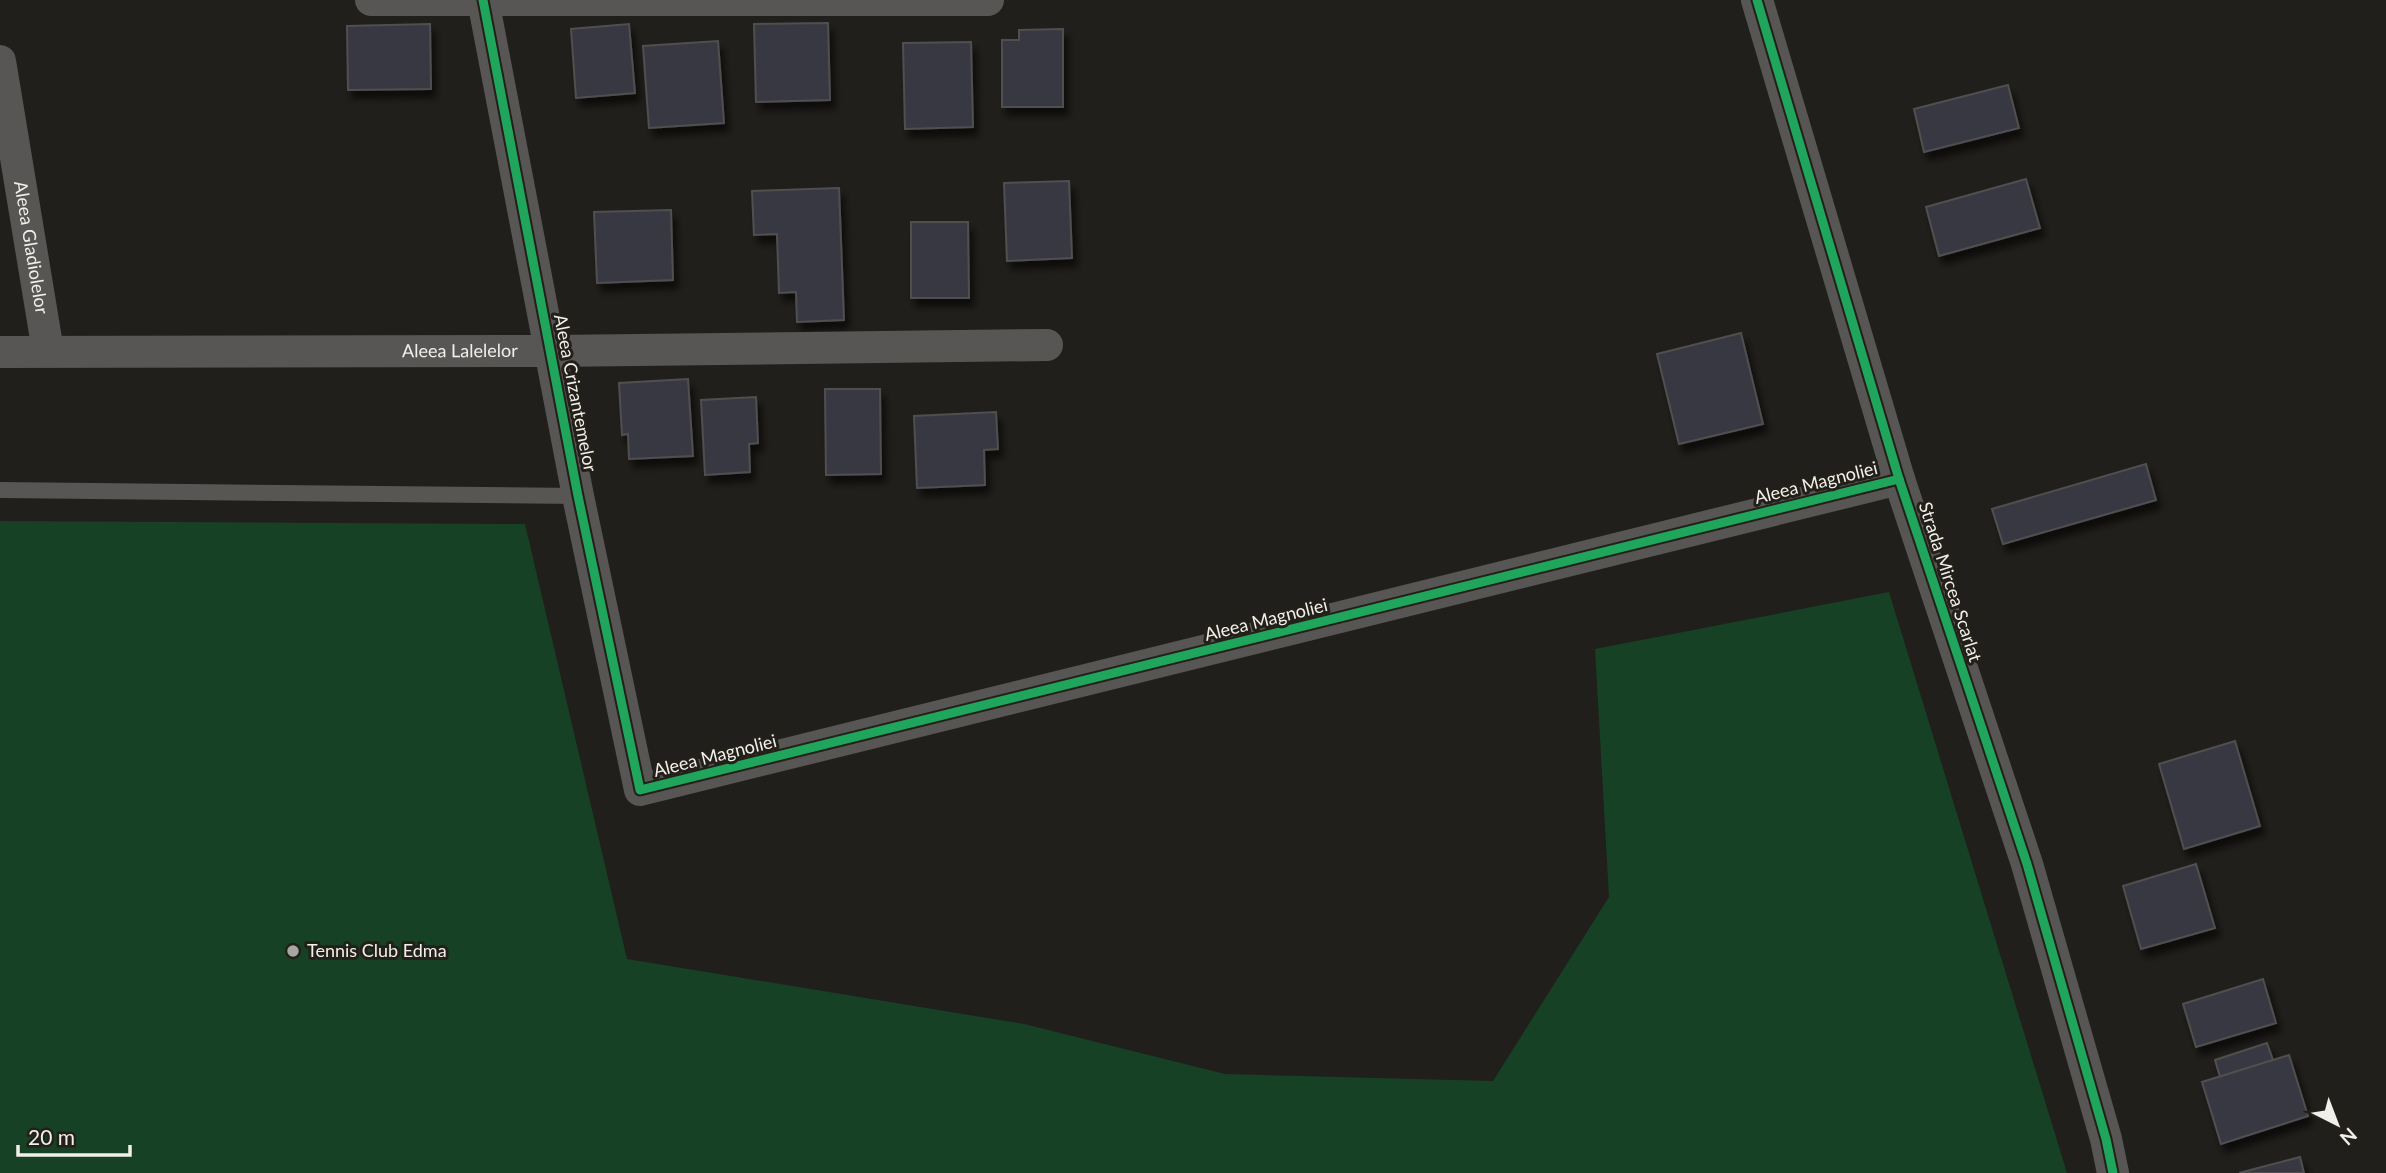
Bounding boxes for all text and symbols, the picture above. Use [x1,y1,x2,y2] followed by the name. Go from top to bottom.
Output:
[10,179,54,316] street label: Aleea Gladiolelor
[550,312,602,474] street label: Aleea Crizantemelor
[402,339,518,361] street label: Aleea Lalelelor
[1752,456,1880,508] street label: Aleea Magnoliei
[1915,499,1987,665] street label: Strada Mircea Scarlat
[1202,593,1330,645] street label: Aleea Magnoliei
[651,729,779,781] street label: Aleea Magnoliei
[307,939,447,961] place label: Tennis Club Edma
[285,943,301,959] marker: Tennis Club Edma
[2302,1089,2372,1159] north arrow
[18,1114,130,1158] scale bar
[28,1124,75,1149] text: 20 m
[2336,1124,2362,1150] text: N

